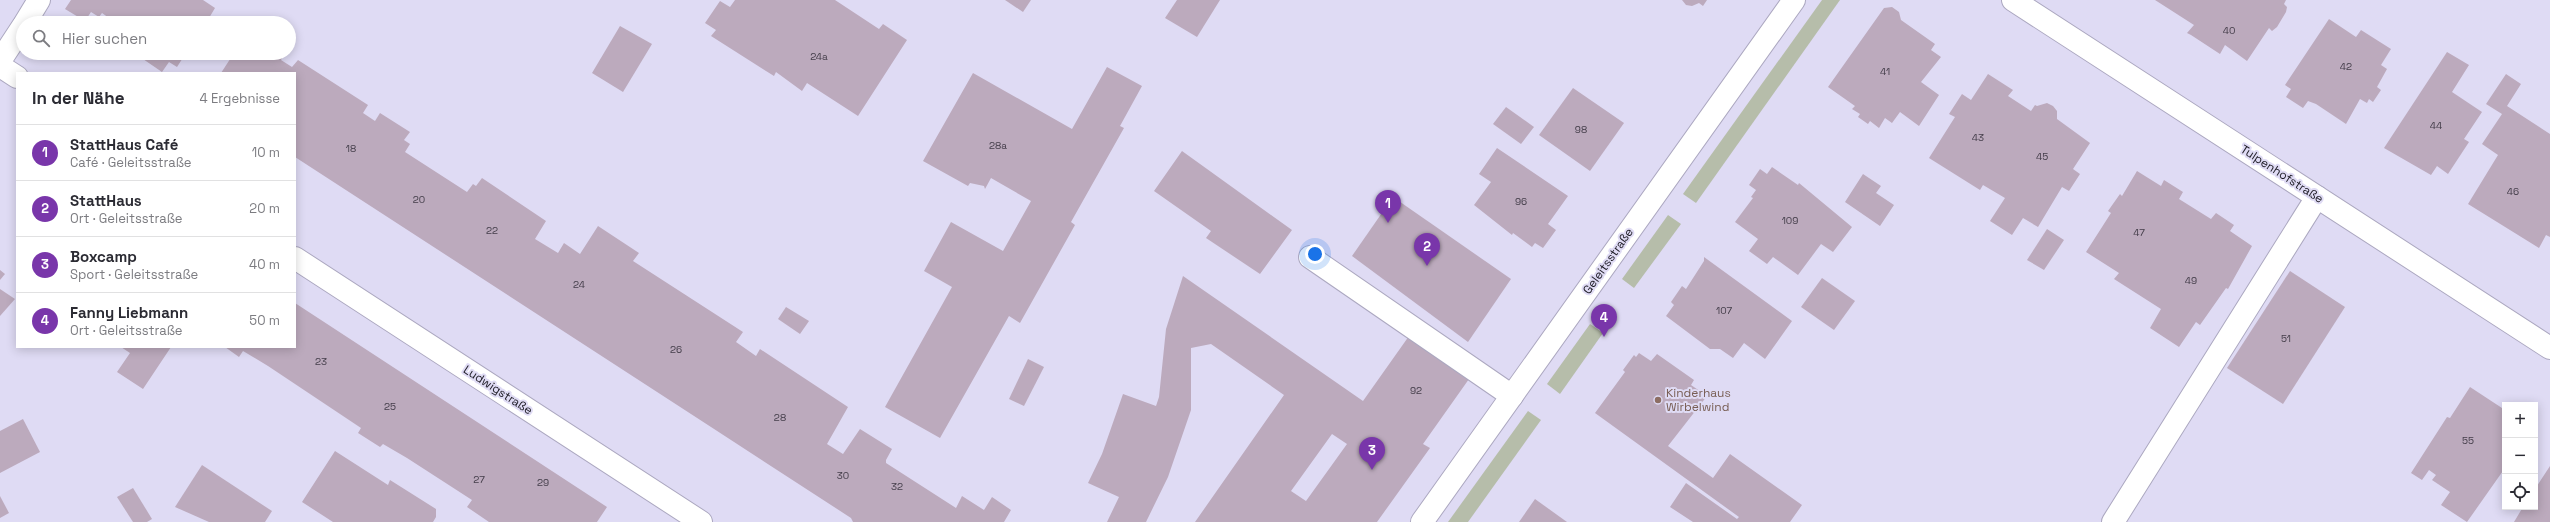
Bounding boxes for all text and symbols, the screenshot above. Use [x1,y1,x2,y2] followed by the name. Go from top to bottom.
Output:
[16,16,296,60] search box
[2223,24,2235,37] house number: 40
[30,27,52,49] icon: search
[62,29,147,48] text: Hier suchen
[810,50,828,63] house number: 24a
[2340,60,2352,73] house number: 42
[1880,65,1890,78] house number: 41
[32,87,124,109] text: In der Nähe
[200,90,280,107] text: 4 Ergebnisse
[2430,119,2442,132] house number: 44
[1575,123,1587,136] house number: 98
[1972,131,1984,144] house number: 43
[70,135,178,154] text: StattHaus Café
[989,139,1007,152] house number: 28a
[2237,141,2327,207] street label: Tulpenhofstraße
[346,142,356,155] house number: 18
[42,144,48,161] text: 1
[252,144,280,161] text: 10 m
[2036,150,2048,163] house number: 45
[70,154,192,171] text: Café · Geleitsstraße
[2507,185,2519,198] house number: 46
[1375,190,1401,223] pin: 1
[70,191,142,210] text: StattHaus
[413,193,425,206] house number: 20
[1515,195,1527,208] house number: 96
[41,200,49,217] text: 2
[249,200,280,217] text: 20 m
[70,210,183,227] text: Ort · Geleitsstraße
[1782,214,1798,227] house number: 109
[486,224,498,237] house number: 22
[1579,225,1637,297] street label: Geleitsstraße
[2133,226,2145,239] house number: 47
[1414,233,1440,266] pin: 2
[1305,244,1325,264] your location
[70,247,137,266] text: Boxcamp
[41,256,49,273] text: 3
[249,256,280,273] text: 40 m
[70,266,198,283] text: Sport · Geleitsstraße
[2185,274,2197,287] house number: 49
[573,278,585,291] house number: 24
[70,303,188,322] text: Fanny Liebmann
[1591,304,1617,337] pin: 4
[1716,304,1732,317] house number: 107
[41,312,49,329] text: 4
[249,312,280,329] text: 50 m
[70,322,183,339] text: Ort · Geleitsstraße
[2281,332,2291,345] house number: 51
[670,343,682,356] house number: 26
[315,355,327,368] house number: 23
[460,362,536,418] street label: Ludwigstraße
[1410,384,1422,397] house number: 92
[1666,385,1731,415] place label: Kinderhaus Wirbelwind
[1653,395,1663,405] marker: Kinderhaus Wirbelwind
[384,400,396,413] house number: 25
[2502,402,2538,510] map controls
[2502,402,2538,438] button: +
[774,411,786,424] house number: 28
[2462,434,2474,447] house number: 55
[1359,437,1385,470] pin: 3
[2502,438,2538,474] button: −
[837,469,849,482] house number: 30
[473,473,485,486] house number: 27
[2502,474,2538,510] button: locate
[537,476,549,489] house number: 29
[891,480,903,493] house number: 32

